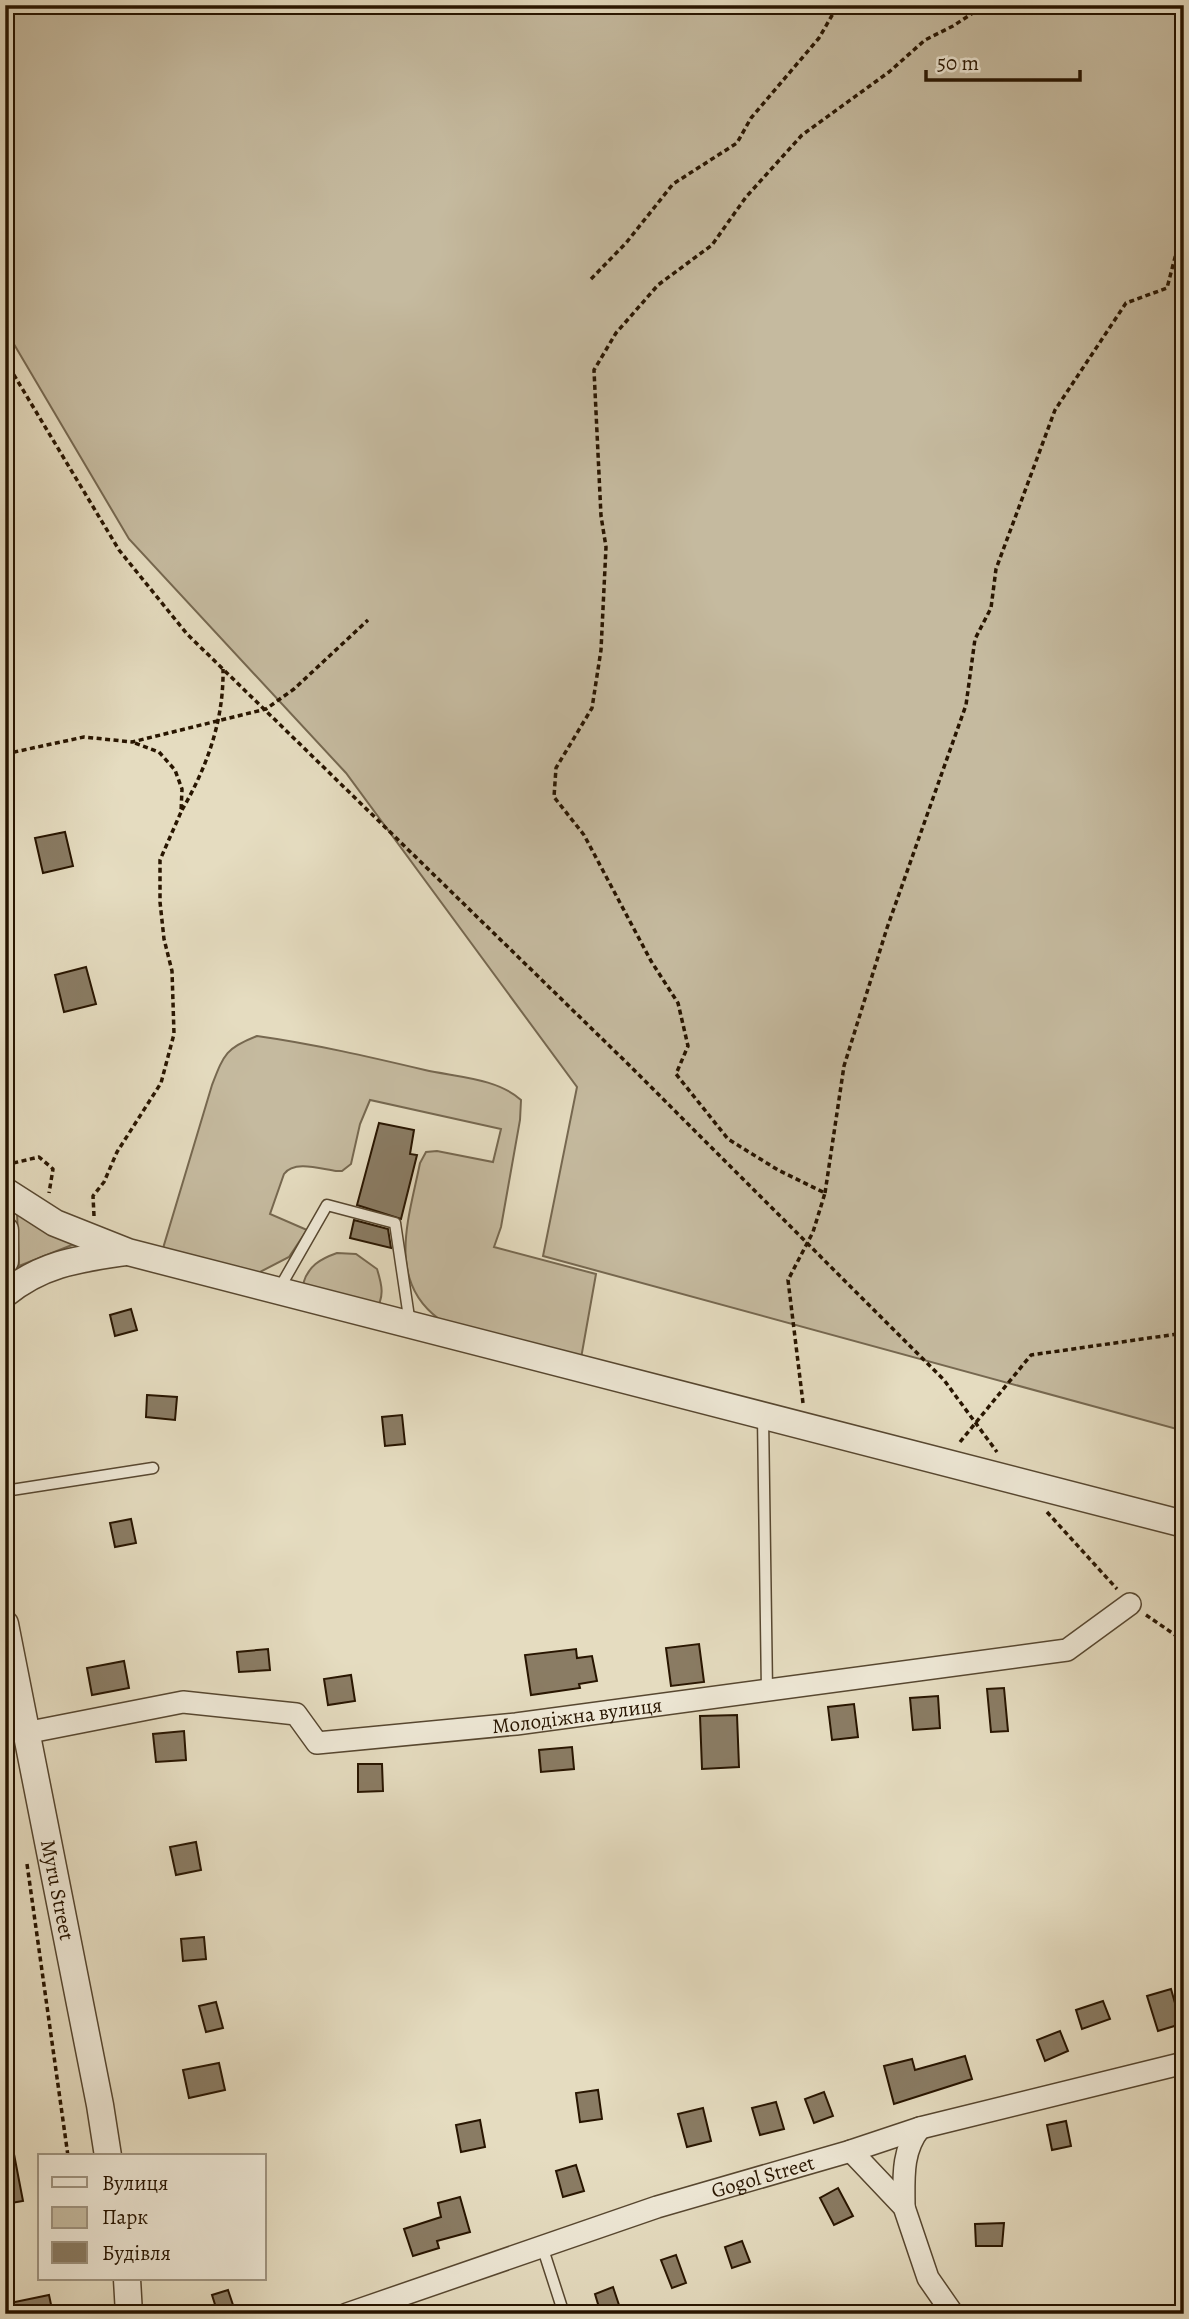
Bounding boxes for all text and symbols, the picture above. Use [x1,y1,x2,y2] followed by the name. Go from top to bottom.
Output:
[926,38,1080,82] scale bar
[937,49,979,77] text: 50 m
[491,1691,664,1740] street label: Молодіжна вулиця
[34,1837,81,1943] street label: Myru Street
[708,2148,818,2205] street label: Gogol Street
[38,2154,266,2280] legend
[102,2169,168,2197] text: Вулиця
[102,2203,148,2231] text: Парк
[102,2239,171,2267] text: Будівля

